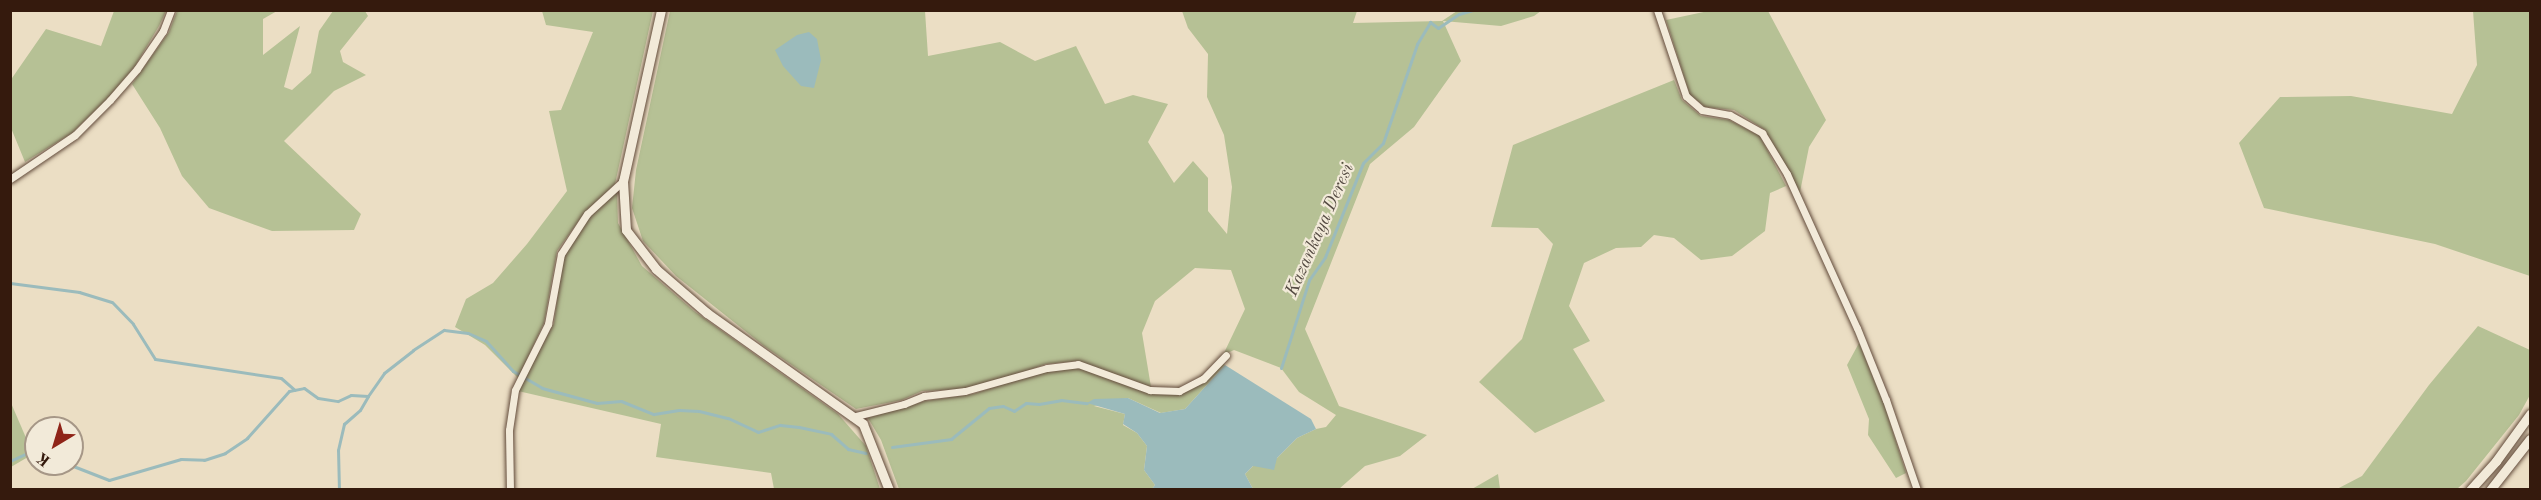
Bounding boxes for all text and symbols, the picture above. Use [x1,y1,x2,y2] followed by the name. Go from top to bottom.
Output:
[1281,160,1359,300] water label: Kazankaya Deresi
[24,416,84,476] north arrow
[34,449,54,469] text: K

